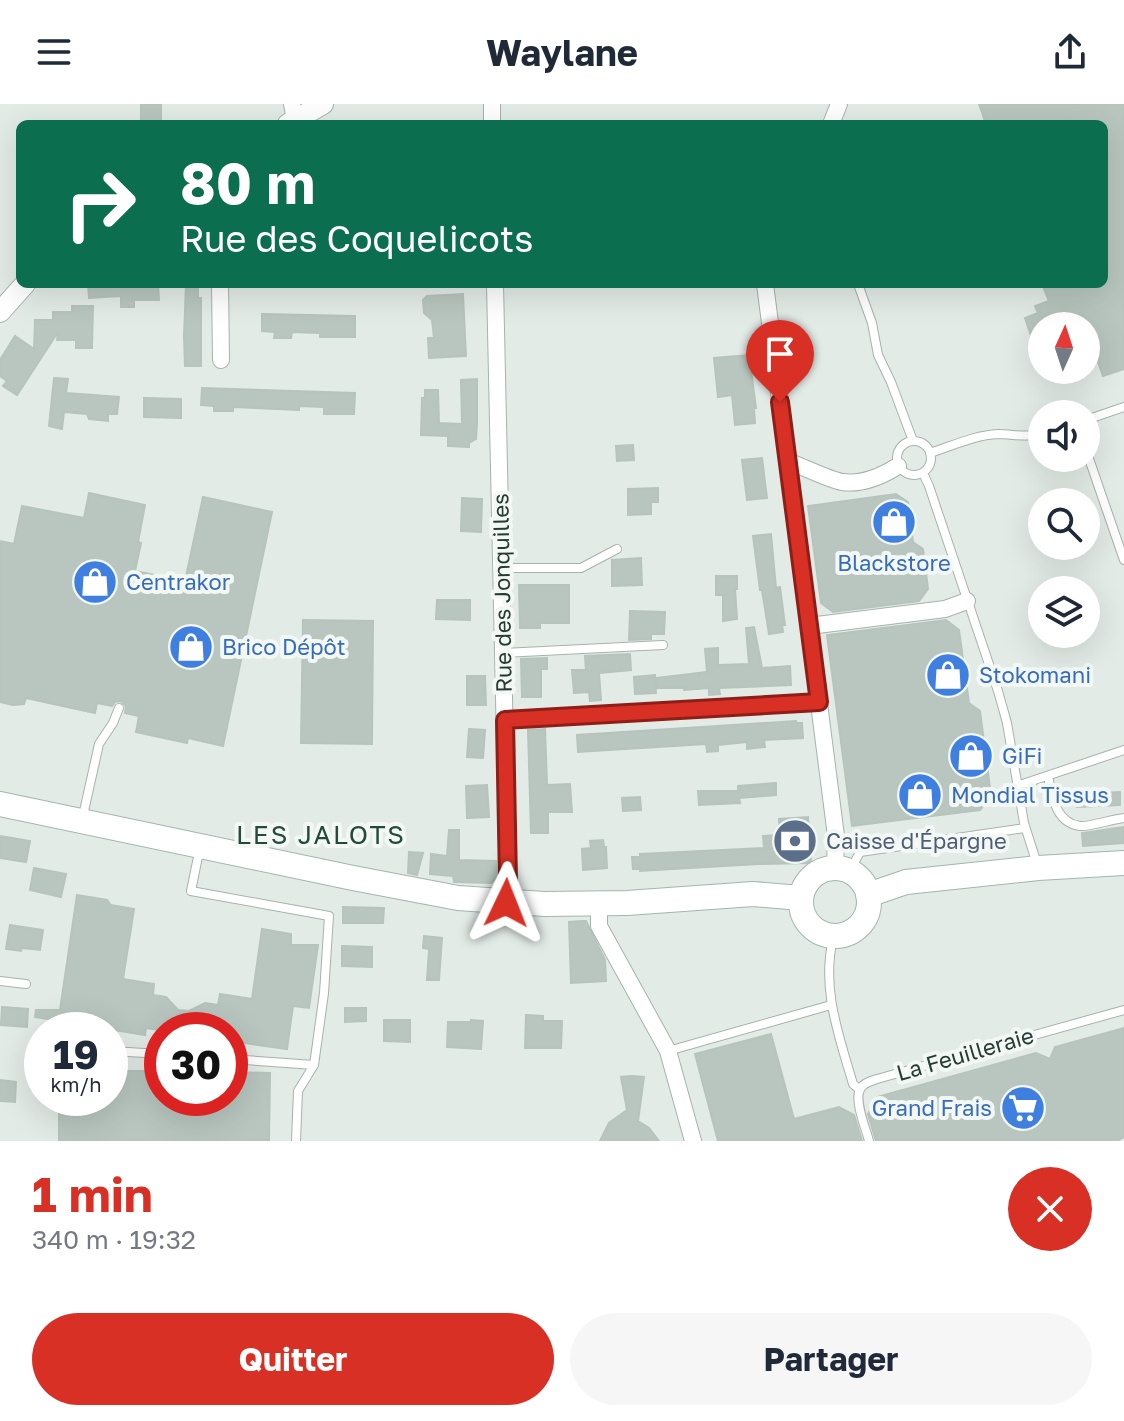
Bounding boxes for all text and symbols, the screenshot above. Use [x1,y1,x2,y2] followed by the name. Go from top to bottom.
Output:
[32,30,76,74] icon: menu
[1048,30,1092,74] icon: share
[486,31,638,74] text: Waylane
[180,149,315,216] text: 80 m
[48,152,152,256] icon: right
[180,217,533,260] text: Rue des Coquelicots
[1028,312,1100,384] north arrow
[1028,312,1100,648] map controls
[746,320,814,402] pin
[758,332,802,376] icon: arrive
[1028,400,1100,472] button: sound
[1028,488,1100,560] button: search
[486,493,517,693] street label: Rue des Jonquilles
[870,498,918,546] shop icon: Blackstore
[837,549,951,576] place label: Blackstore
[71,558,119,606] shop icon: Centrakor
[126,568,231,595] place label: Centrakor
[1028,576,1100,648] button: layers
[167,623,215,671] shop icon: Brico Dépôt
[222,633,346,660] place label: Brico Dépôt
[924,651,972,699] shop icon: Stokomani
[979,661,1091,688] place label: Stokomani
[947,732,995,780] shop icon: GiFi
[1002,742,1042,769] place label: GiFi
[896,771,944,819] shop icon: Mondial Tissus
[951,781,1109,808] place label: Mondial Tissus
[771,817,819,865] bank icon: Caisse d'Épargne
[236,819,406,850] district label: LES JALOTS
[826,827,1007,854] place label: Caisse d'Épargne
[464,861,548,945] position arrow
[144,1012,248,1116] speed limit sign: 30
[893,1021,1037,1086] street label: La Feuilleraie
[53,1030,99,1078] text: 19
[51,1072,101,1096] text: km/h
[999,1084,1047,1132] supermarket icon: Grand Frais
[872,1094,992,1121] place label: Grand Frais
[32,1165,153,1223] text: 1 min
[1008,1167,1092,1251] button: close
[32,1224,196,1255] text: 340 m · 19:32
[32,1313,554,1405] button: Quitter
[570,1313,1092,1405] button: Partager

